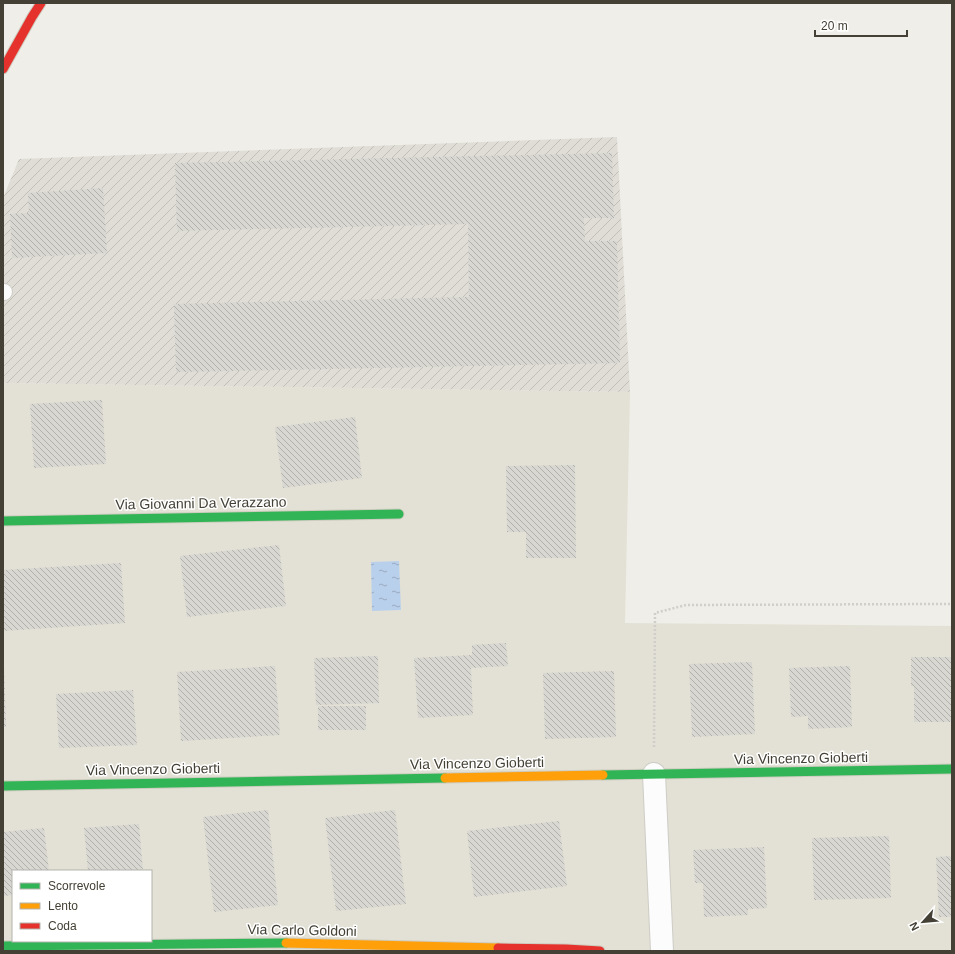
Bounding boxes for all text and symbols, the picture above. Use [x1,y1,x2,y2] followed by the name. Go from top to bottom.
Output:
[815,12,907,38] scale bar
[821,19,848,33] text: 20 m
[115,494,287,512] street label: Via Giovanni Da Verazzano
[734,749,868,767] street label: Via Vincenzo Gioberti
[410,754,544,772] street label: Via Vincenzo Gioberti
[86,760,220,778] street label: Via Vincenzo Gioberti
[12,870,152,942] legend
[48,879,106,893] text: Scorrevole
[48,899,78,913] text: Lento
[903,902,943,942] north arrow
[48,919,77,933] text: Coda
[907,920,921,933] text: N
[247,921,357,939] street label: Via Carlo Goldoni

